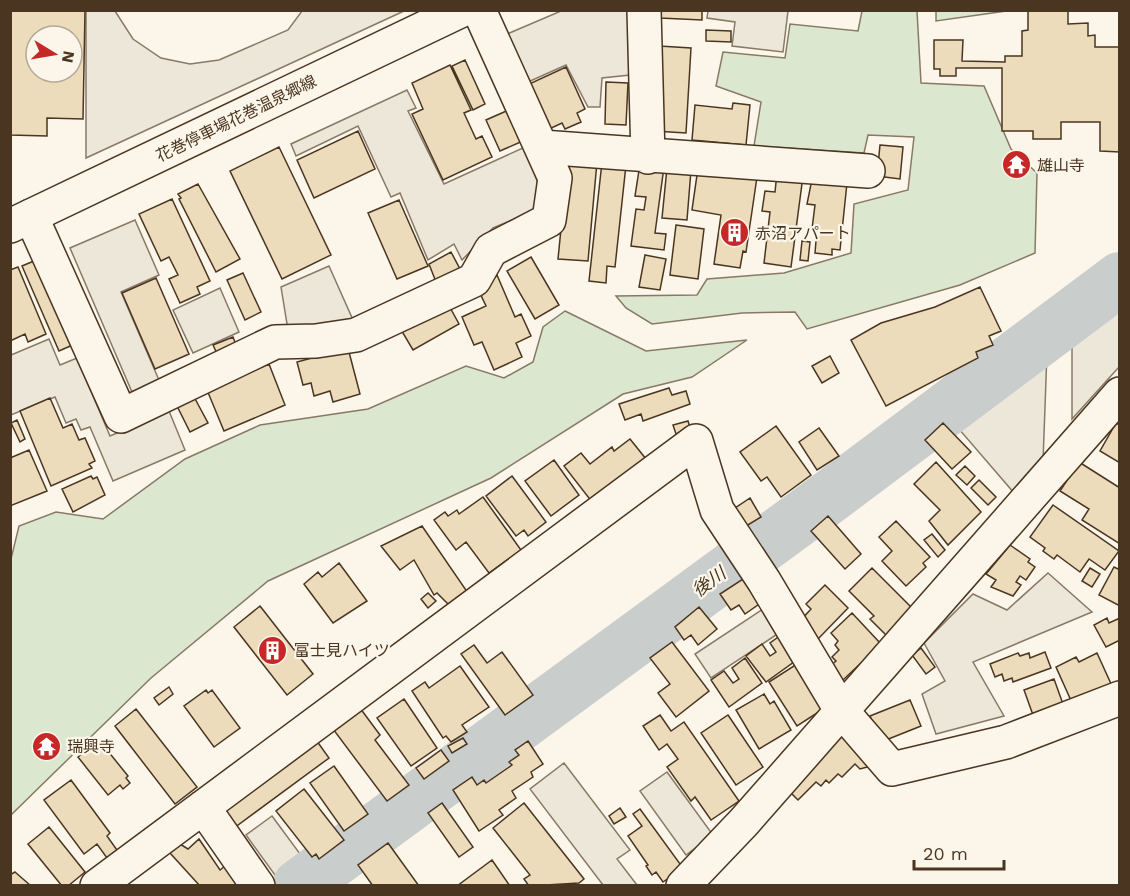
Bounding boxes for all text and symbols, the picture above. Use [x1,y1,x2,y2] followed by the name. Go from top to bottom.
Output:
[24,24,84,84] north arrow
[58,49,79,64] text: N
[153,71,319,166] street label: 花巻停車場花巻温泉郷線
[1000,149,1032,181] temple icon: 雄山寺
[1037,156,1085,175] place label: 雄山寺
[718,217,750,249] building icon: 赤沼アパート
[755,224,851,243] place label: 赤沼アパート
[688,561,731,601] water label: 後川
[257,634,289,666] building icon: 富士見ハイツ
[294,641,390,660] place label: 富士見ハイツ
[30,730,62,762] temple icon: 瑞興寺
[67,737,115,756] place label: 瑞興寺
[914,833,1004,871] scale bar
[923,843,968,864] text: 20 m

